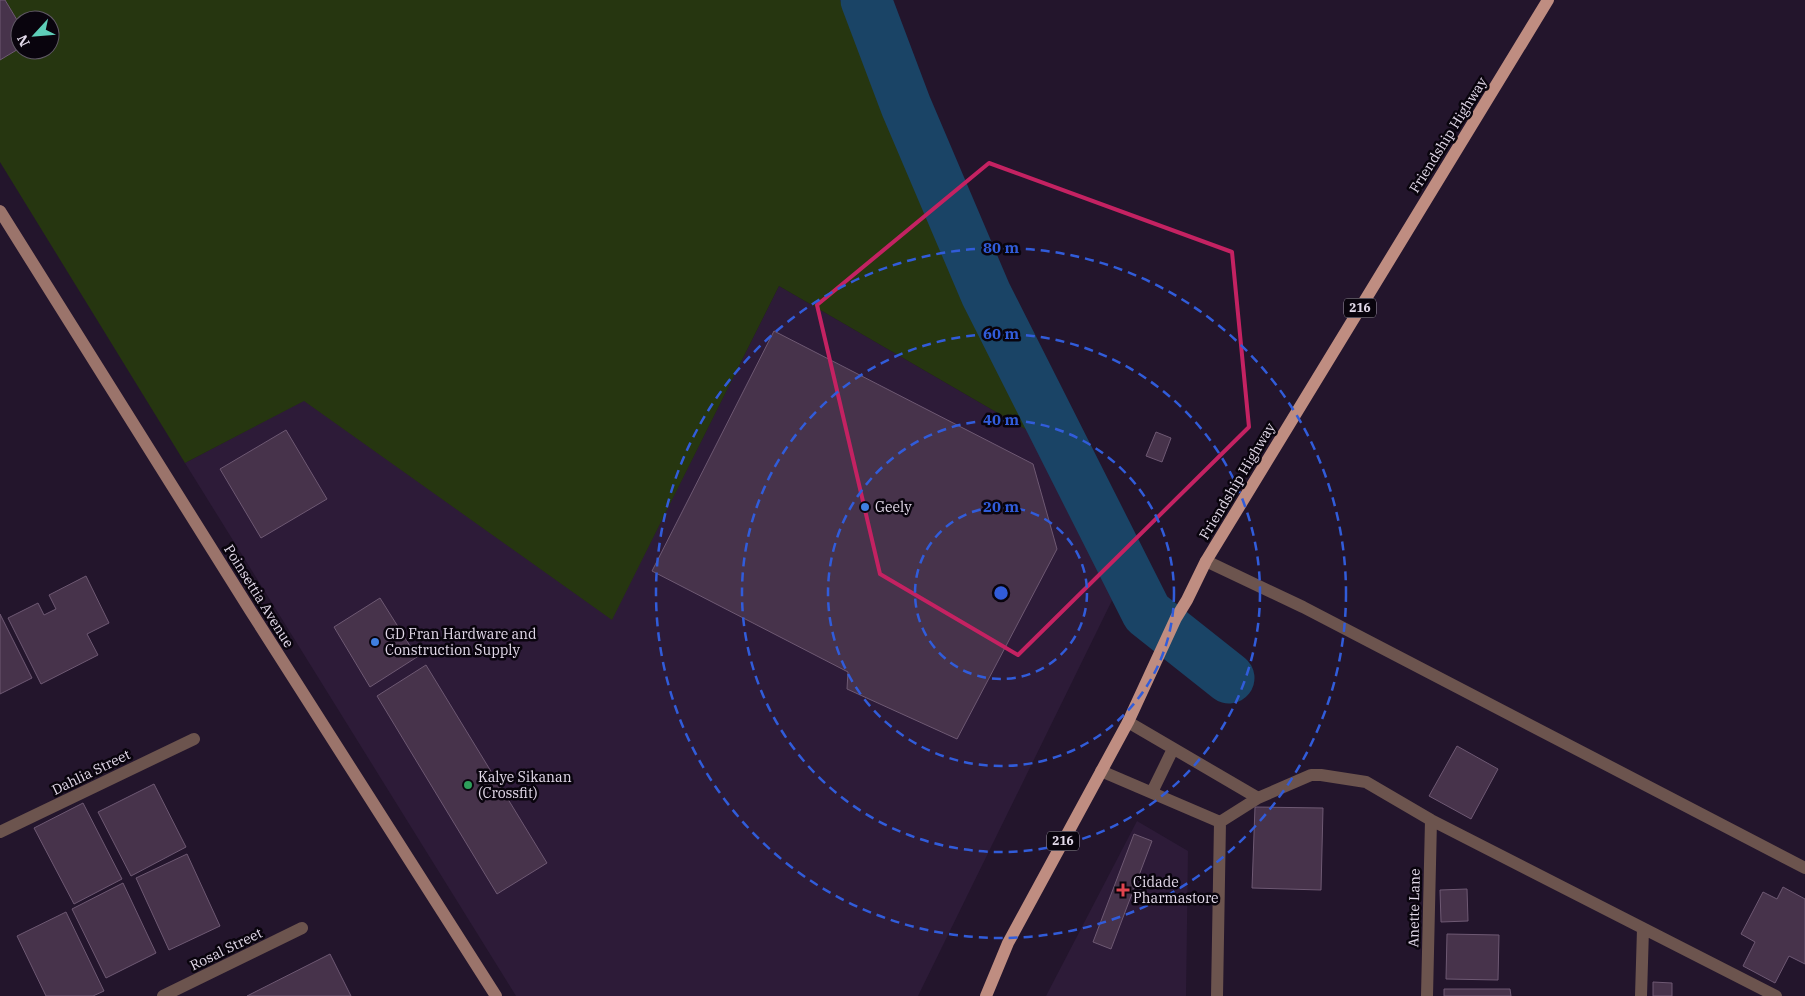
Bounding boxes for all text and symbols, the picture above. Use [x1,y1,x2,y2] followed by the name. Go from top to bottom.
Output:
[10,10,60,60] north arrow
[13,32,34,50] text: N
[1405,73,1491,196] street label: Friendship Highway
[983,238,1019,257] text: 80 m
[1344,298,1376,318] road number: 216
[983,324,1019,343] text: 60 m
[983,410,1019,429] text: 40 m
[1195,419,1279,543] street label: Friendship Highway
[983,497,1019,516] text: 20 m
[875,498,912,516] place label: Geely
[859,501,871,513] marker: Geely
[220,541,298,651] street label: Poinsettia Avenue
[992,584,1010,602] centre of rings
[385,625,537,659] place label: GD Fran Hardware and Construction Supply
[369,636,381,648] marker: GD Fran Hardware and Construction Supply
[49,745,133,799] street label: Dahlia Street
[478,768,572,802] place label: Kalye Sikanan (Crossfit)
[462,779,474,791] marker: Kalye Sikanan (Crossfit)
[1047,831,1079,850] road number: 216
[1404,868,1424,948] street label: Anette Lane
[1133,873,1219,907] place label: Cidade Pharmastore
[1117,884,1129,896] marker: Cidade Pharmastore
[187,924,265,974] street label: Rosal Street

